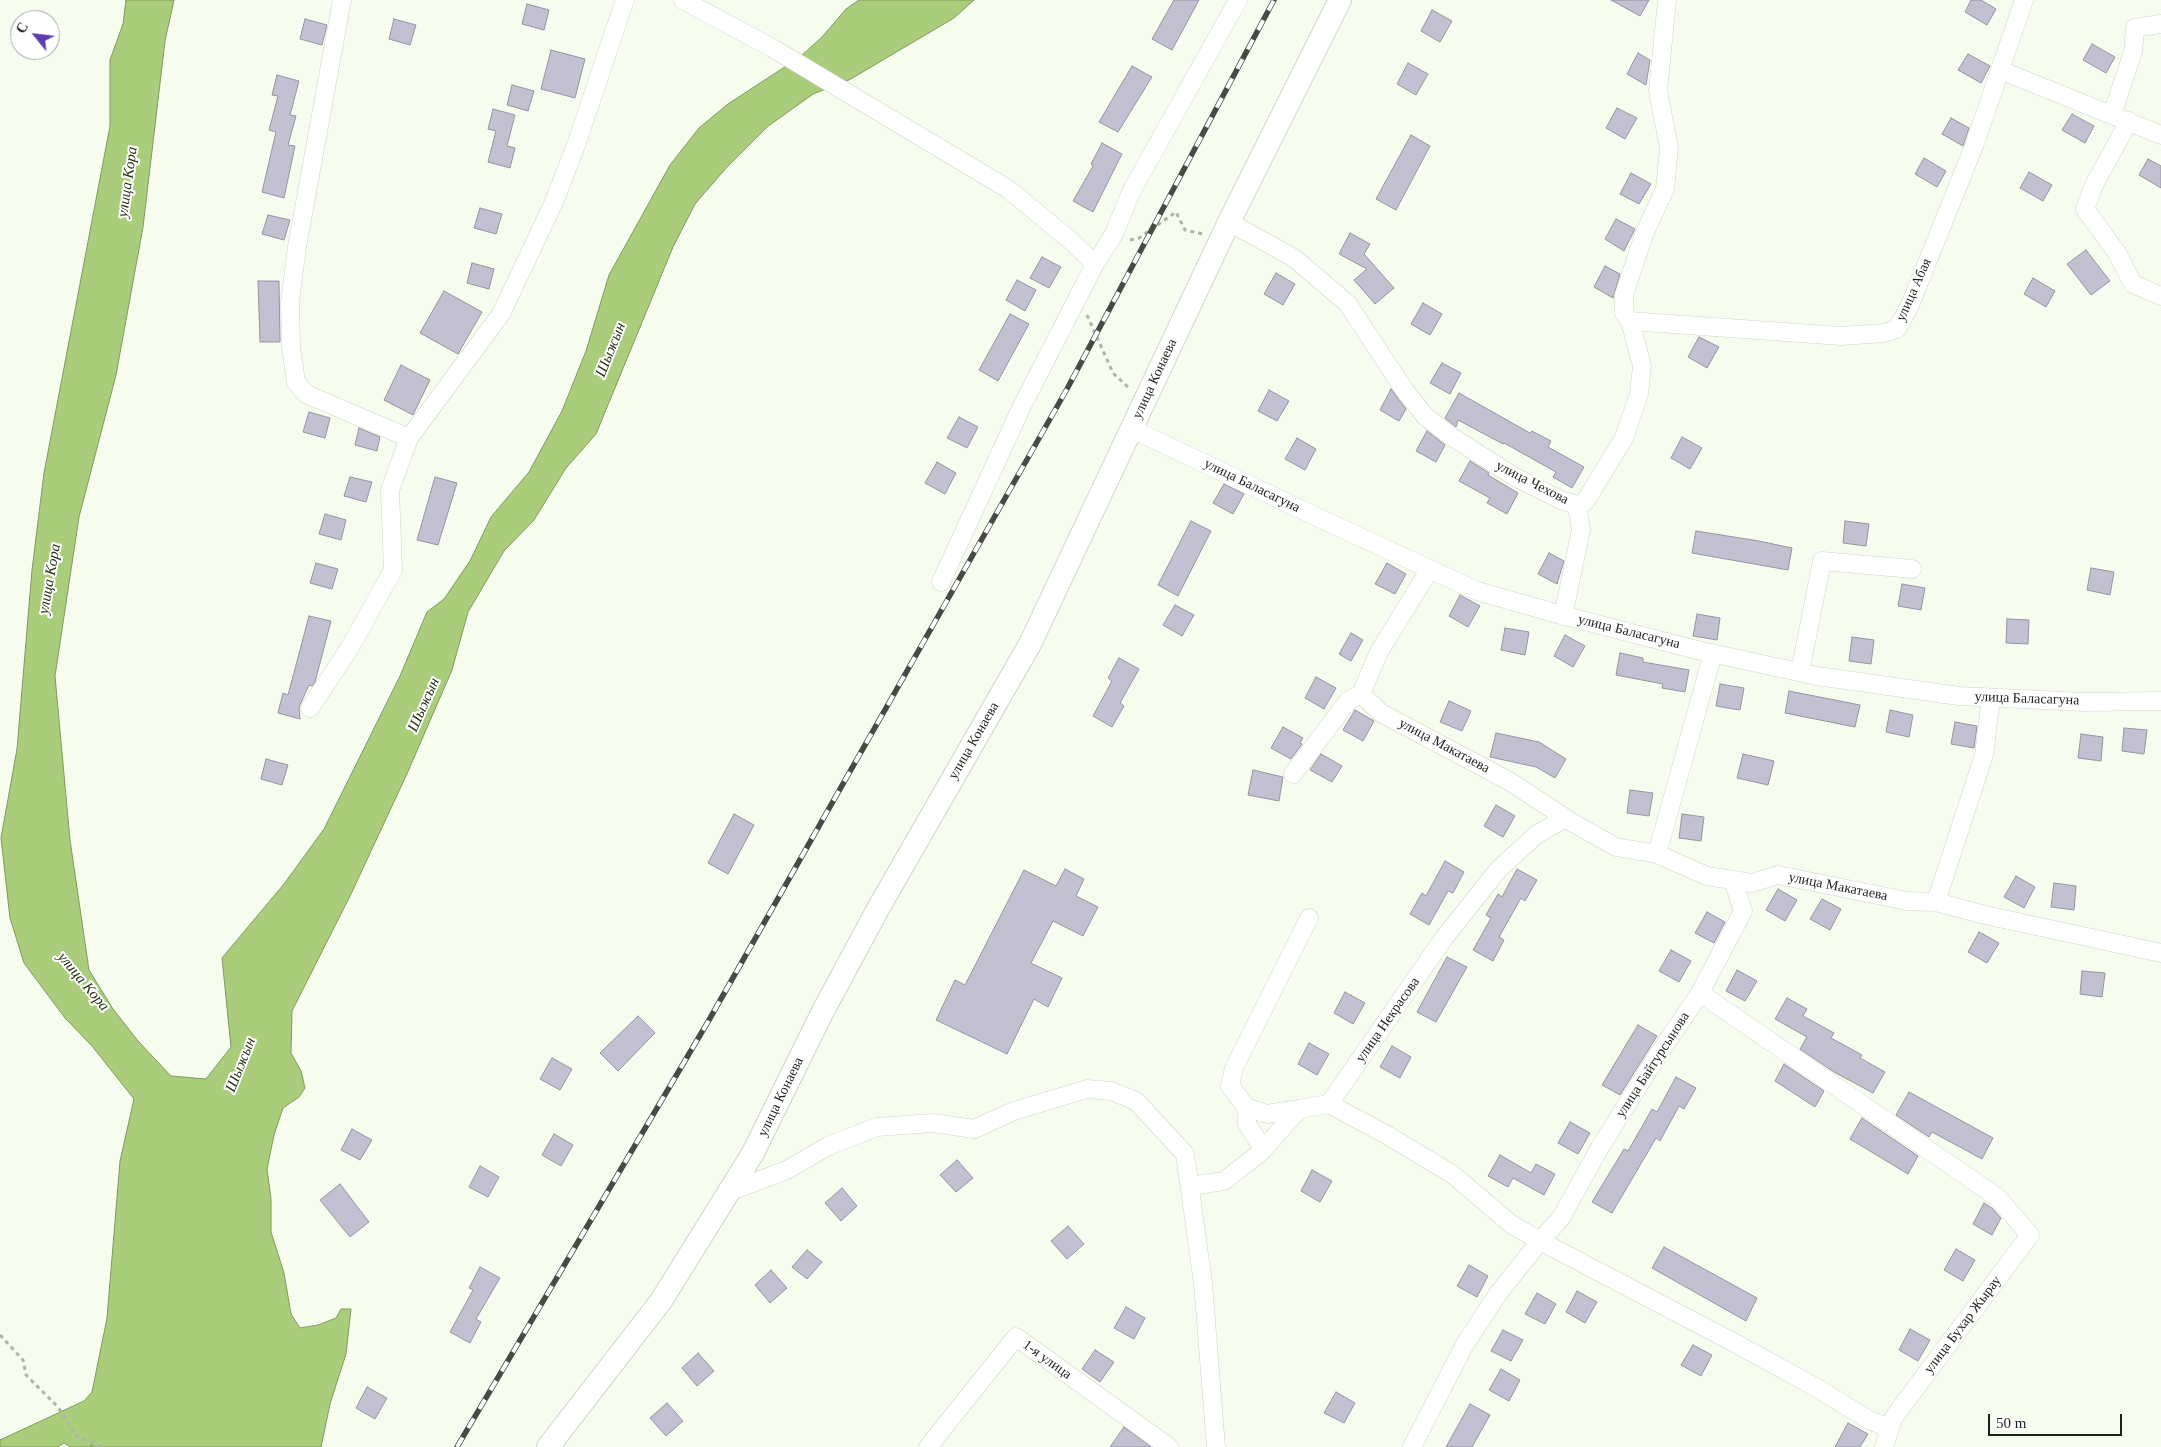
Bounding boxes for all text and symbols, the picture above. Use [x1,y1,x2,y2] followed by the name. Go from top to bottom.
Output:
[10,10,60,60] north arrow
[13,20,31,36] text: С
[114,146,142,218] water label: улица Кора
[1893,256,1935,324] street label: улица Абая
[592,320,630,380] water label: Шыжын
[1129,336,1181,422] street label: улица Конаева
[1201,456,1303,516] street label: улица Баласагуна
[1493,458,1571,508] street label: улица Чехова
[35,542,65,616] water label: улица Кора
[1576,611,1682,653] street label: улица Баласагуна
[404,675,444,735] water label: Шыжын
[1974,689,2080,709] street label: улица Баласагуна
[945,699,1003,783] street label: улица Конаева
[1396,715,1492,777] street label: улица Макатаева
[1787,869,1889,905] street label: улица Макатаева
[53,949,113,1015] water label: улица Кора
[1352,974,1424,1066] street label: улица Некрасова
[1613,1009,1693,1121] street label: улица Байтурсынова
[222,1035,260,1095] water label: Шыжын
[755,1055,807,1139] street label: улица Конаева
[1921,1273,2005,1377] street label: улица Бухар Жырау
[1019,1337,1075,1383] street label: 1-я улица
[1991,1404,2125,1436] scale bar
[1996,1415,2026,1431] text: 50 m

